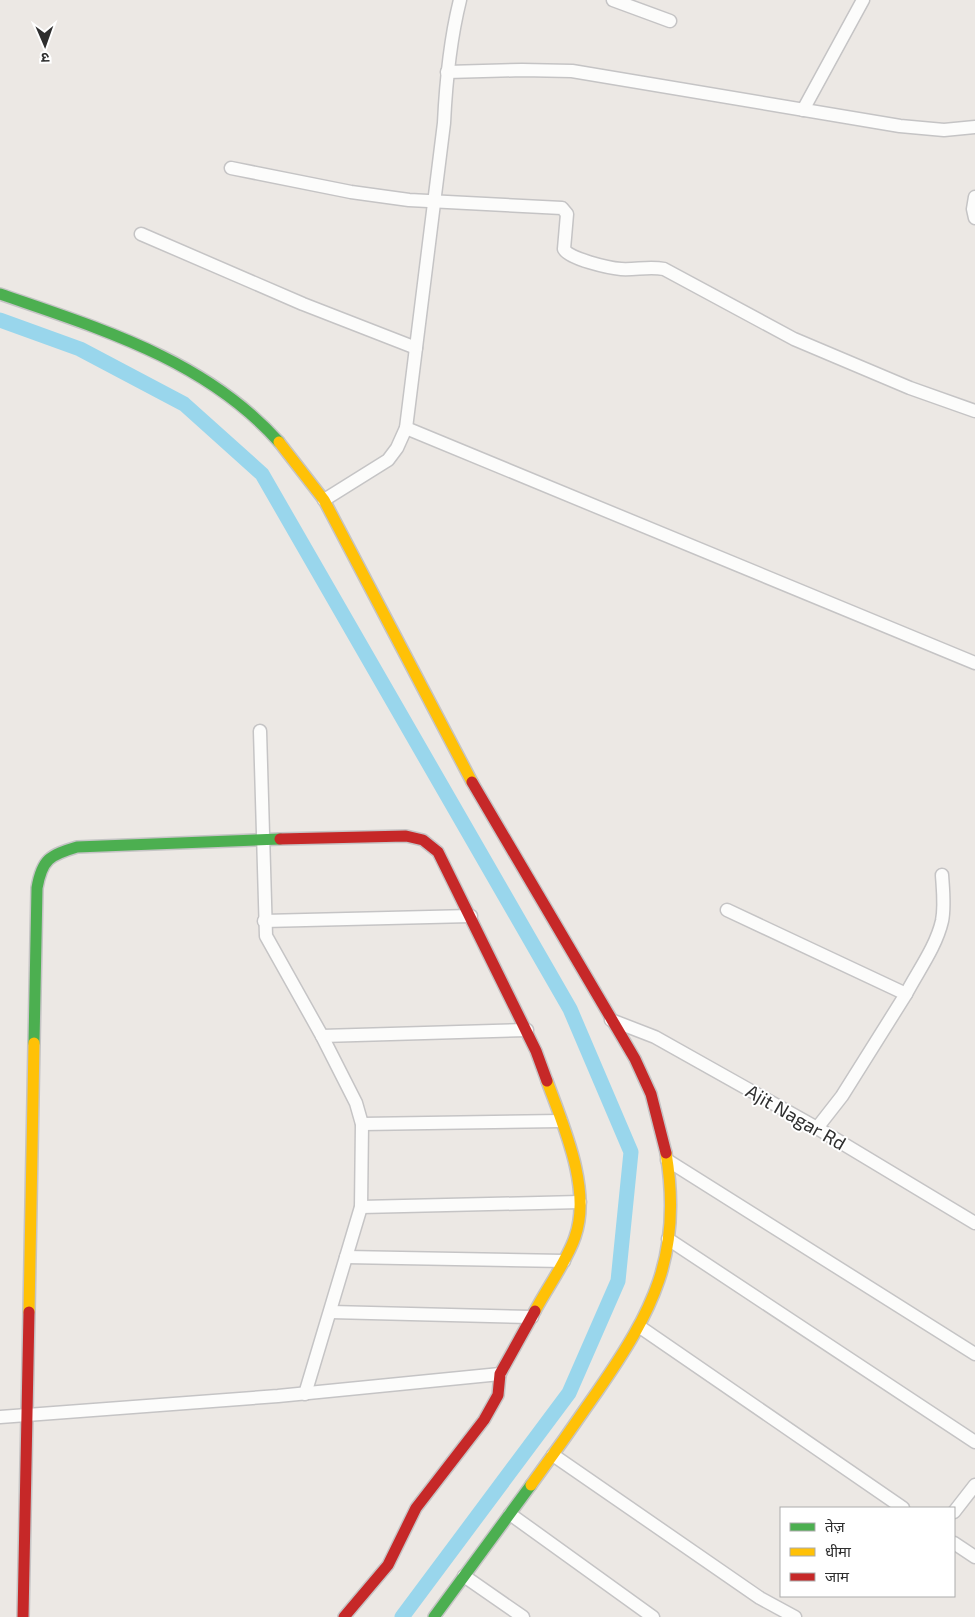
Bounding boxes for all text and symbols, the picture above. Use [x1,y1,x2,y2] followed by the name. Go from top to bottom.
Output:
[20,20,70,70] north arrow
[40,50,50,67] text: उ
[742,1079,850,1154] street label: Ajit Nagar Rd
[780,1507,955,1597] legend
[825,1517,846,1535] text: तेज़
[825,1542,852,1560] text: धीमा
[825,1567,850,1585] text: जाम

